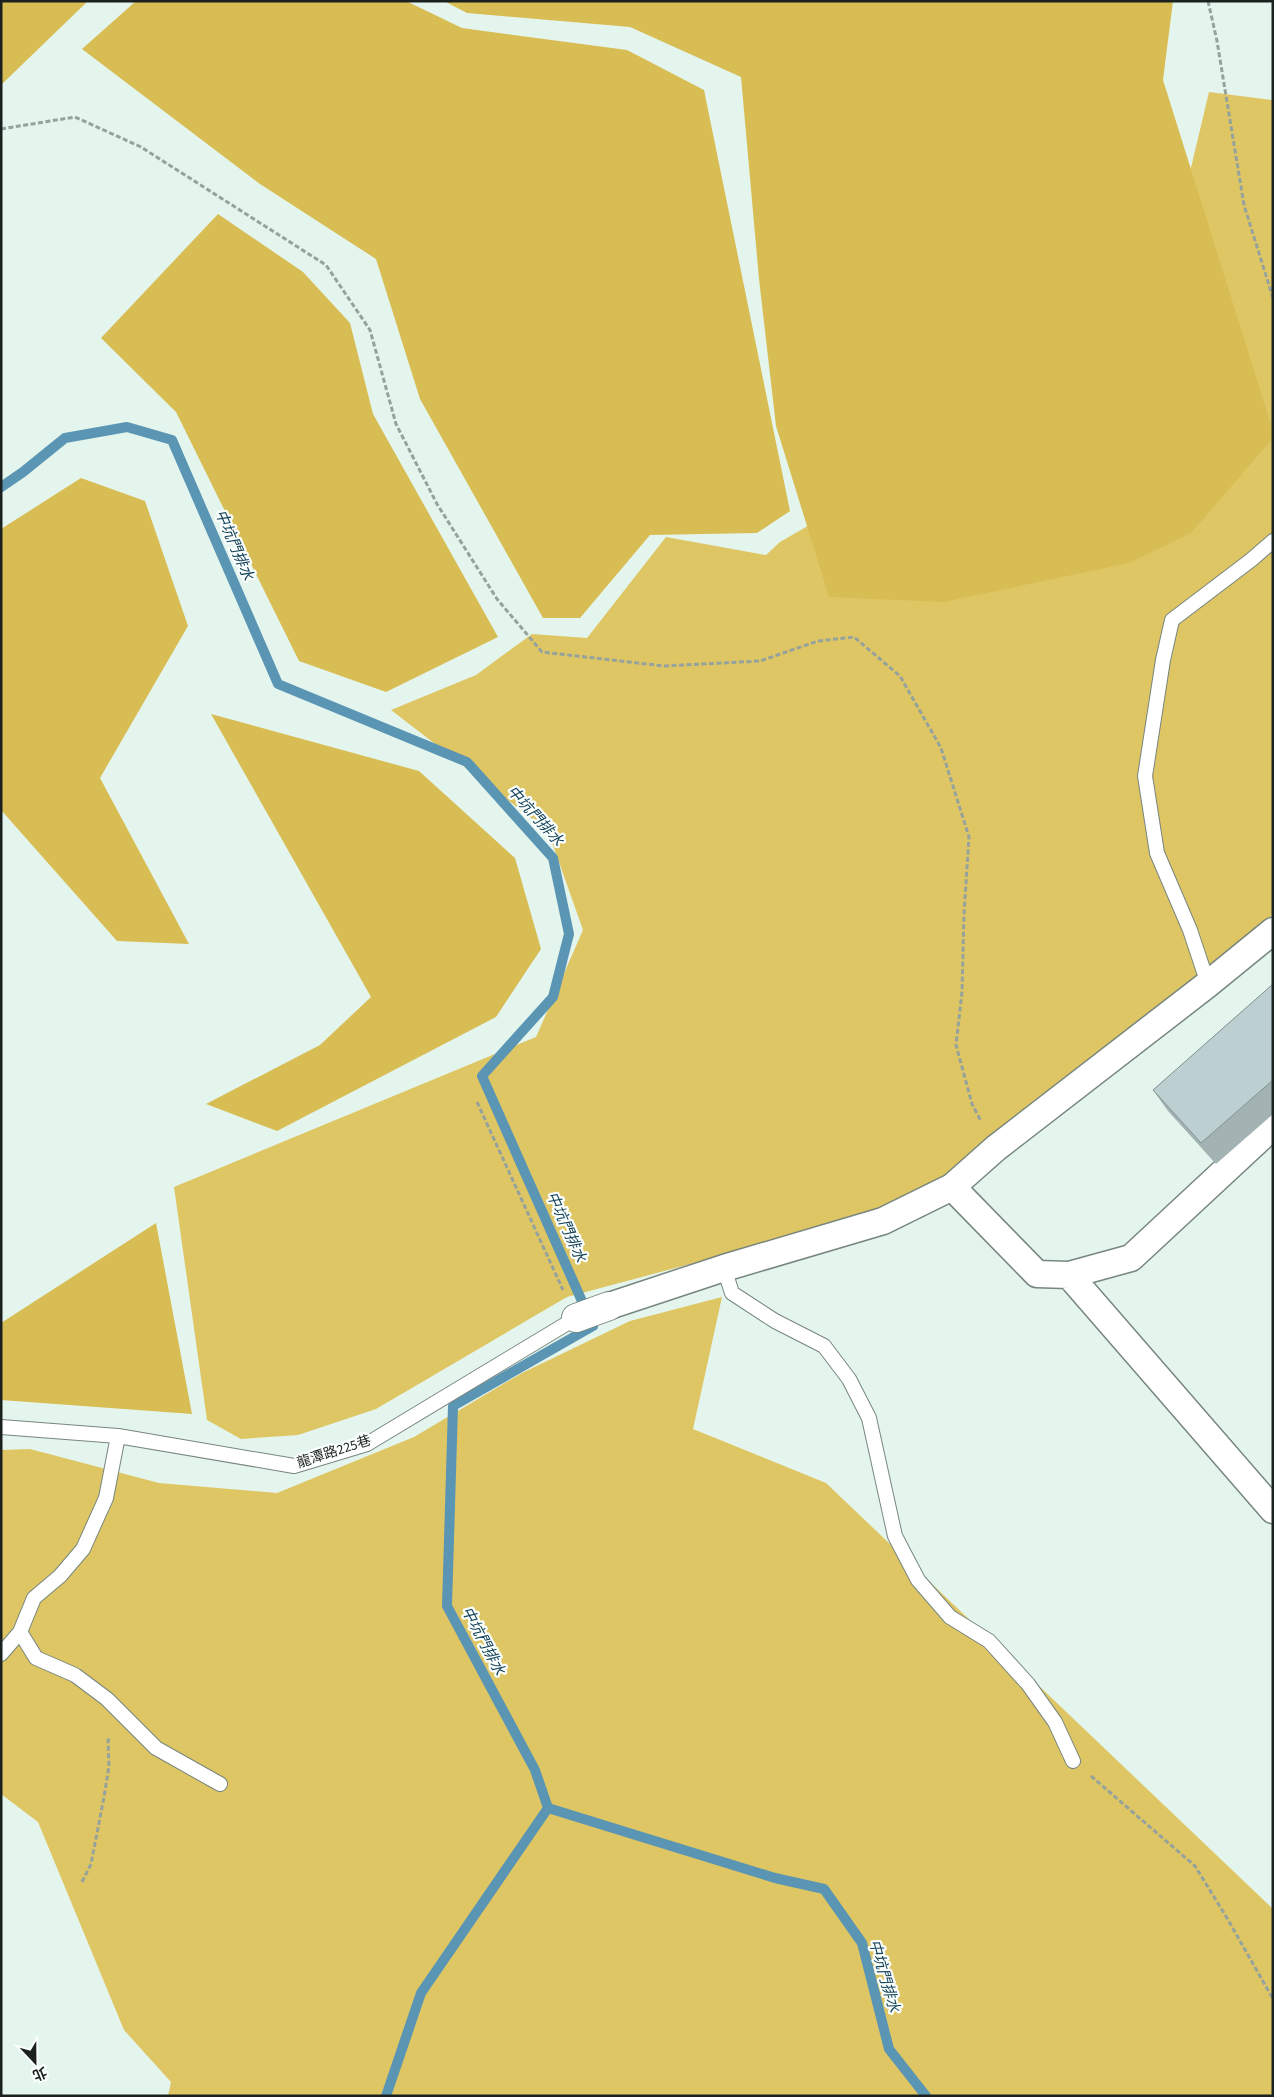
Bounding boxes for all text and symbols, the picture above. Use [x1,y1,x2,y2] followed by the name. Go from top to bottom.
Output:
[210,506,259,585] water label: 中坑門排水
[502,781,569,852] water label: 中坑門排水
[541,1188,591,1266] water label: 中坑門排水
[294,1431,374,1473] street label: 龍潭路225巷
[456,1603,510,1680] water label: 中坑門排水
[864,1937,905,2016] water label: 中坑門排水
[10,2037,60,2087] north arrow
[29,2061,50,2085] text: 北

